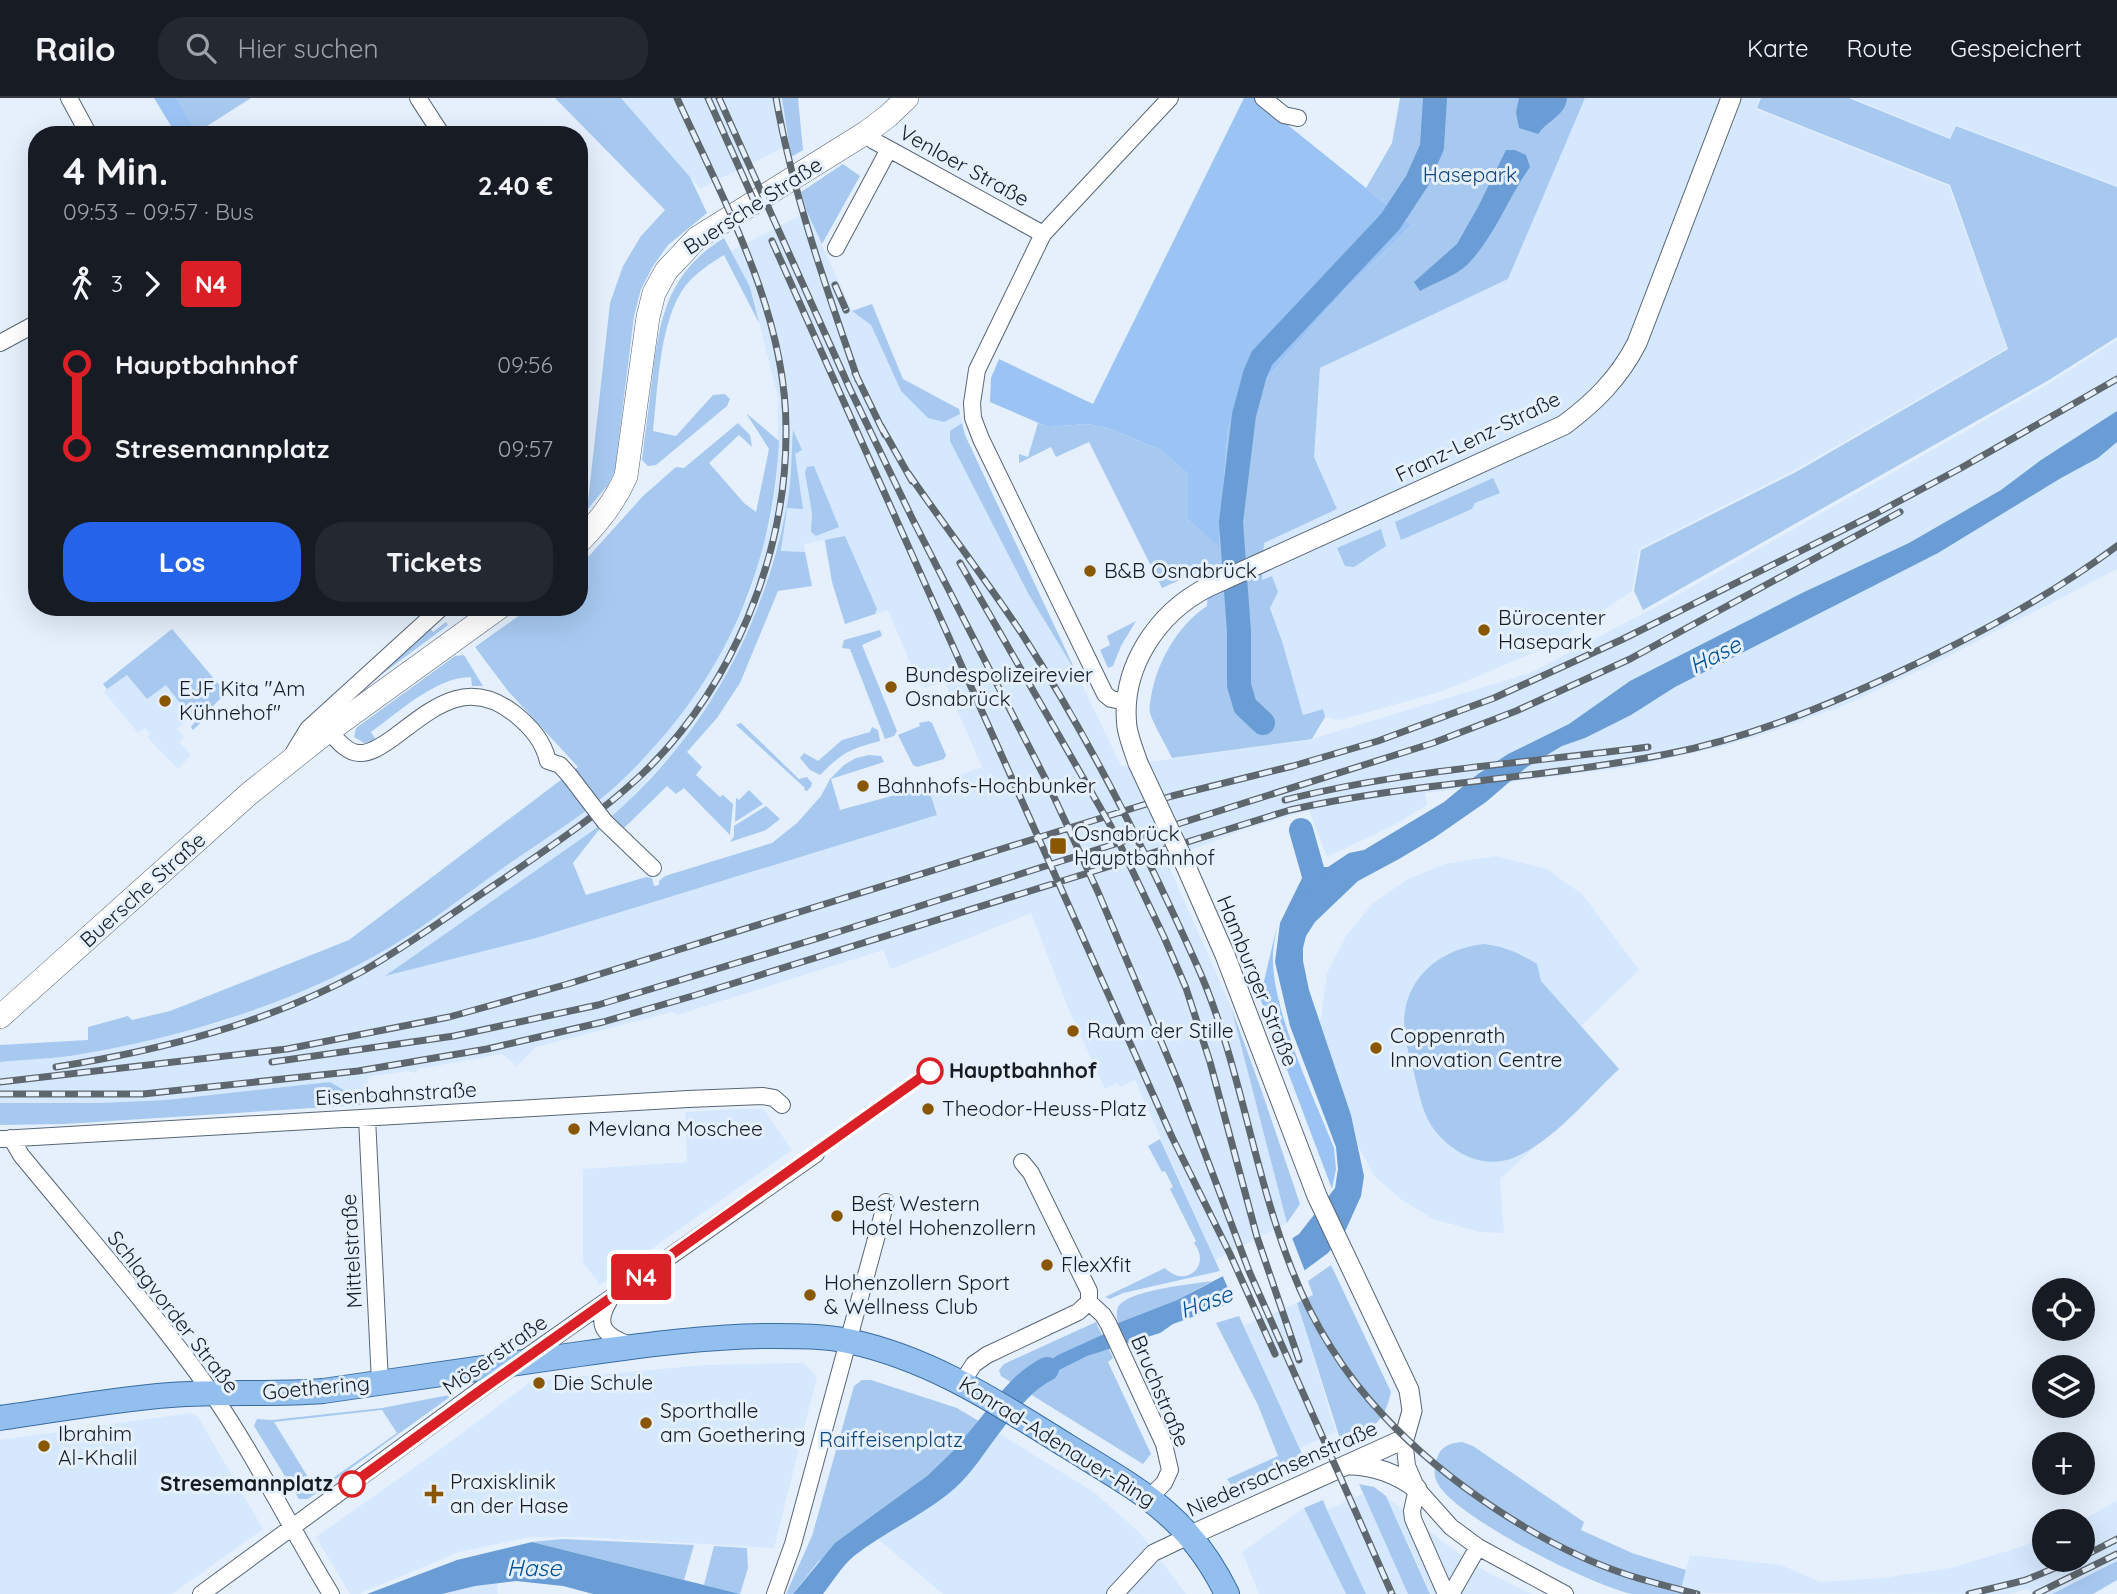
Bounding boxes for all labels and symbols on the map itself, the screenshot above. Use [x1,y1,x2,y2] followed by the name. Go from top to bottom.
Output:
[895,119,1034,212] street label: Venloer Straße
[678,151,827,260] street label: Buersche Straße
[1423,161,1517,187] park label: Hasepark
[1391,385,1564,487] street label: Franz-Lenz-Straße
[1104,557,1257,583] place label: B&B Osnabrück
[1082,563,1098,579] marker: B&B Osnabrück
[1498,604,1606,654] place label: Bürocenter Hasepark
[1476,622,1492,638] marker: Bürocenter Hasepark
[1684,629,1746,680] water label: Hase
[905,661,1093,711] place label: Bundespolizeirevier Osnabrück
[179,675,305,725] place label: EJF Kita "Am Kühnehof"
[883,679,899,695] marker: Bundespolizeirevier Osnabrück
[157,693,173,709] marker: EJF Kita "Am Kühnehof"
[877,772,1096,798] place label: Bahnhofs-Hochbunker
[855,778,871,794] marker: Bahnhofs-Hochbunker
[1074,820,1216,870] place label: Osnabrück Hauptbahnhof
[74,826,210,952] street label: Buersche Straße
[1048,836,1068,856] marker: Osnabrück Hauptbahnhof
[1212,891,1304,1070] street label: Hamburger Straße
[1087,1017,1234,1043] place label: Raum der Stille
[1390,1022,1562,1072] place label: Coppenrath Innovation Centre
[1065,1023,1081,1039] marker: Raum der Stille
[1368,1040,1384,1056] marker: Coppenrath Innovation Centre
[949,1057,1098,1083] place label: Hauptbahnhof
[917,1058,943,1084] marker: Hauptbahnhof
[314,1076,477,1110] street label: Eisenbahnstraße
[942,1095,1147,1121] place label: Theodor-Heuss-Platz
[920,1101,936,1117] marker: Theodor-Heuss-Platz
[588,1115,763,1141] place label: Mevlana Moschee
[566,1121,582,1137] marker: Mevlana Moschee
[851,1190,1036,1240] place label: Best Western Hotel Hohenzollern
[335,1193,367,1309] street label: Mittelstraße
[829,1208,845,1224] marker: Best Western Hotel Hohenzollern
[102,1225,245,1398] street label: Schlagvorder Straße
[1061,1251,1131,1277] place label: FlexXfit
[610,1254,672,1300] line badge: N4
[1039,1257,1055,1273] marker: FlexXfit
[824,1269,1010,1319] place label: Hohenzollern Sport & Wellness Club
[1175,1278,1237,1324] water label: Hase
[802,1287,818,1303] marker: Hohenzollern Sport & Wellness Club
[437,1309,552,1400] street label: Möserstraße
[1126,1331,1196,1450] street label: Bruchstraße
[261,1369,371,1405] street label: Goethering
[553,1369,653,1395] place label: Die Schule
[954,1370,1161,1512] street label: Konrad-Adenauer-Ring
[531,1375,547,1391] marker: Die Schule
[660,1397,806,1447] place label: Sporthalle am Goethering
[1182,1414,1381,1522] street label: Niedersachsenstraße
[638,1415,654,1431] marker: Sporthalle am Goethering
[58,1420,138,1470] place label: Ibrahim Al-Khalil
[819,1426,963,1452] park label: Raiffeisenplatz
[36,1438,52,1454] marker: Ibrahim Al-Khalil
[450,1468,569,1518] place label: Praxisklinik an der Hase
[160,1470,333,1496] place label: Stresemannplatz
[339,1471,365,1497] marker: Stresemannplatz
[424,1484,444,1504] marker: Praxisklinik an der Hase
[507,1553,562,1582] water label: Hase

